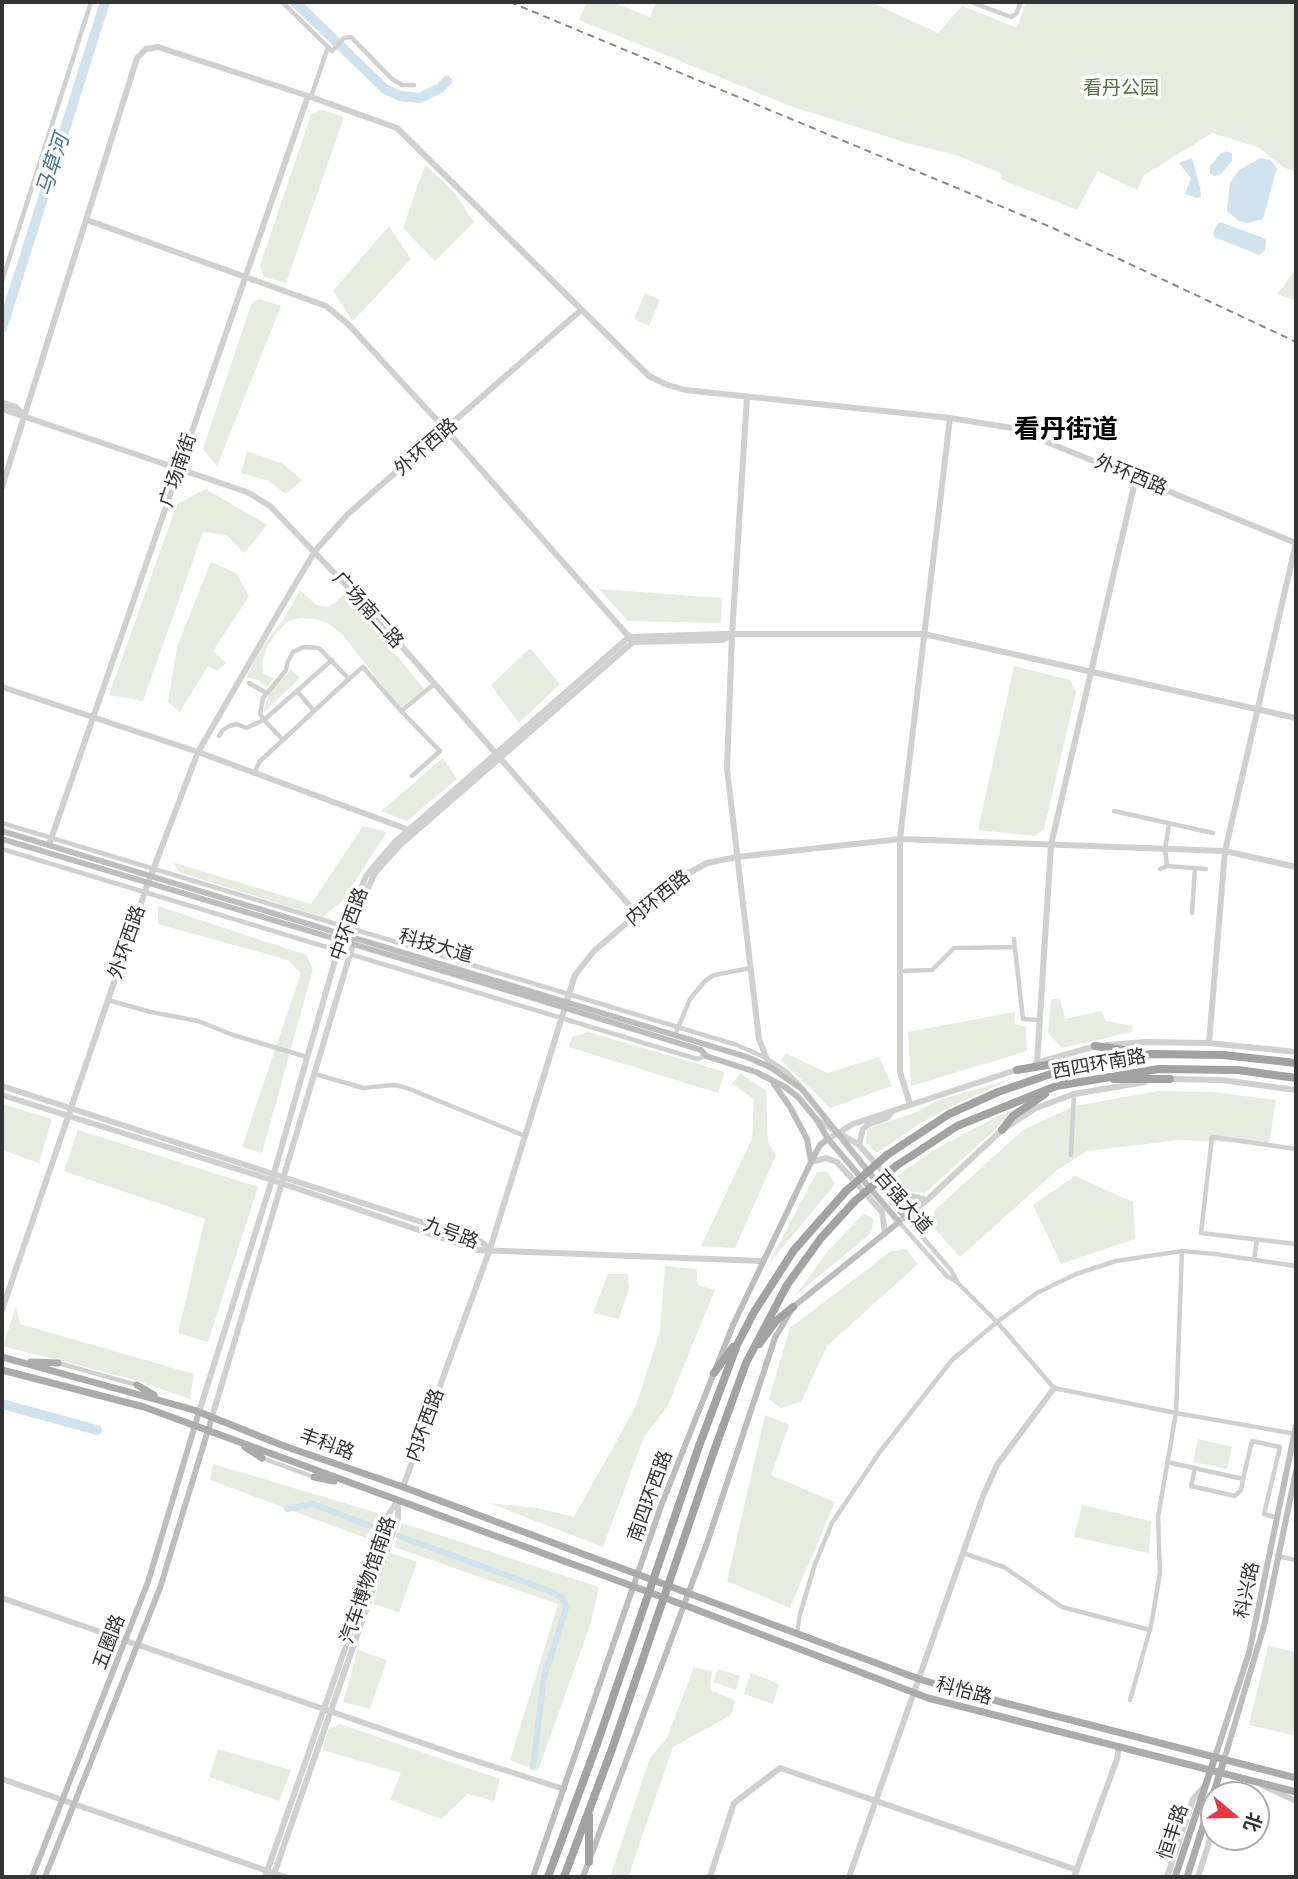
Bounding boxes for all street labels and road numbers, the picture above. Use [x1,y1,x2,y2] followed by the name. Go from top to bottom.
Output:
[390,413,462,481] street label: 外环西路
[155,430,201,510] street label: 广场南街
[1091,450,1171,500] street label: 外环西路
[328,567,408,653] street label: 广场南二路
[621,865,695,931] street label: 内环西路
[325,884,373,964] street label: 中环西路
[104,902,150,982] street label: 外环西路
[396,925,476,967] street label: 科技大道
[1050,1045,1148,1083] street label: 西四环南路
[869,1166,937,1238] street label: 百强大道
[420,1213,482,1253] street label: 九号路
[401,1385,449,1465] street label: 内环西路
[296,1424,358,1464] street label: 丰科路
[623,1447,677,1545] street label: 南四环西路
[336,1513,400,1647] street label: 汽车博物馆南路
[1230,1560,1264,1620] street label: 科兴路
[88,1611,130,1673] street label: 五圈路
[934,1673,994,1709] street label: 科怡路
[1153,1801,1193,1863] street label: 恒丰路

